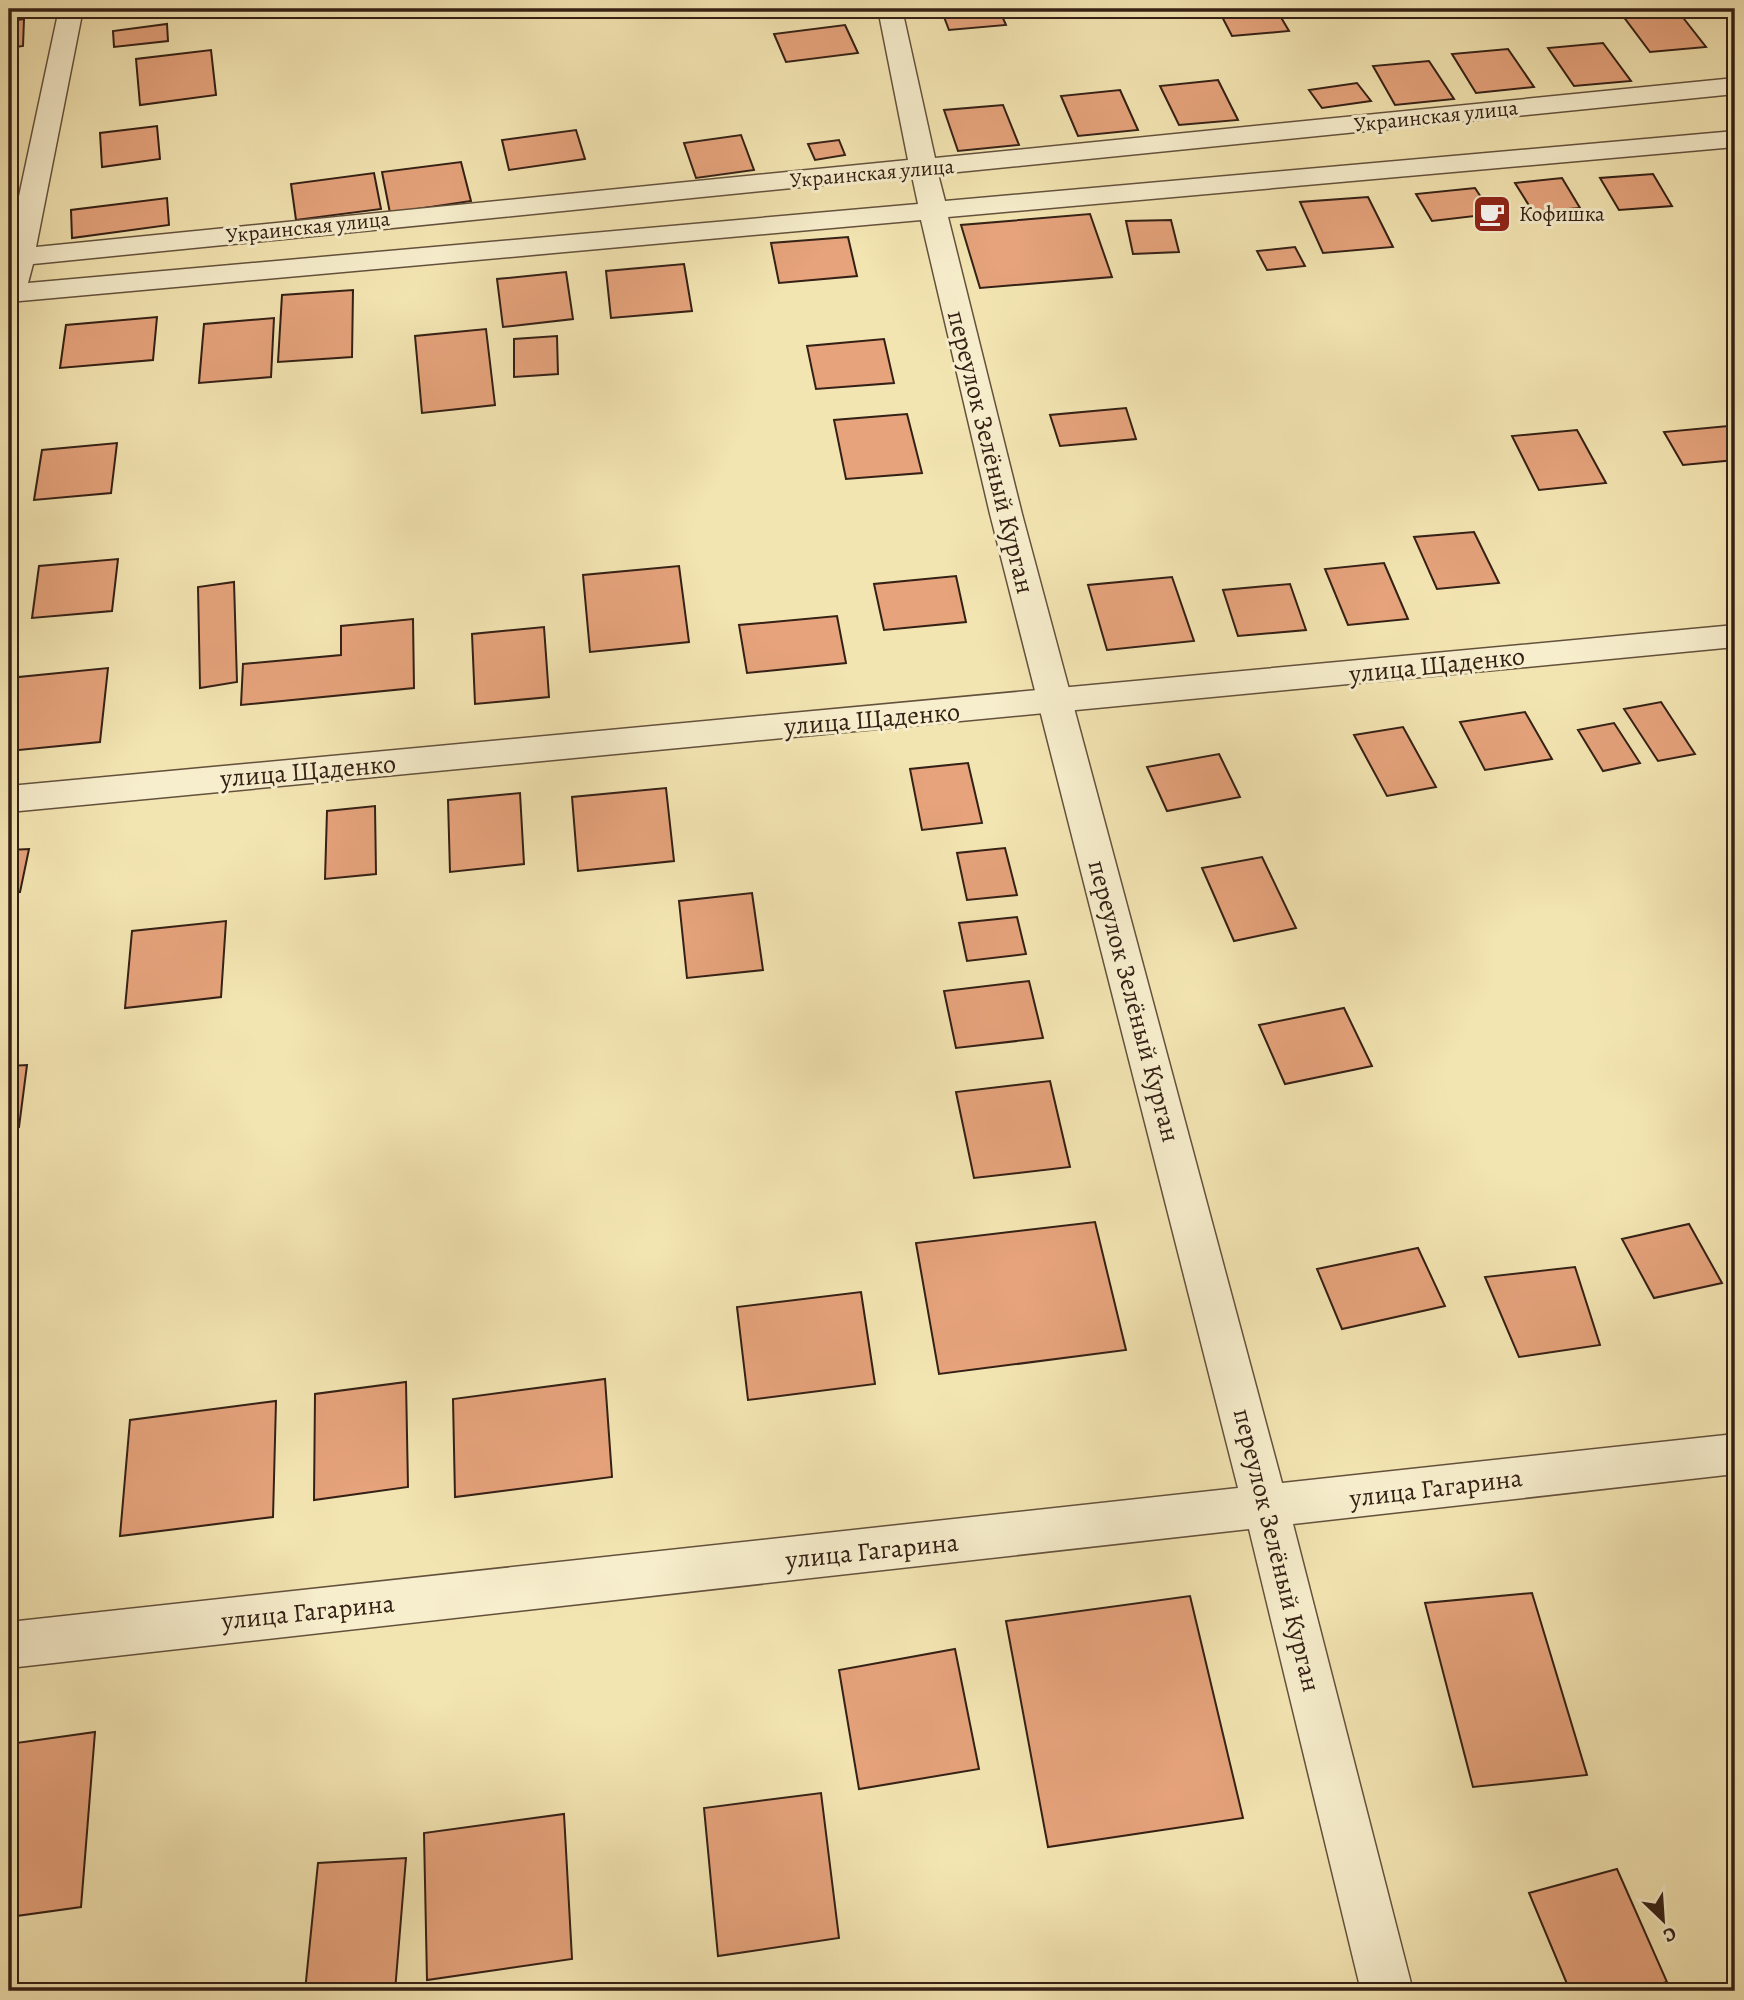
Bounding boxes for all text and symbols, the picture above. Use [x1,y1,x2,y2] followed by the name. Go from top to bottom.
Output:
[1353,93,1520,139] street label: Украинская улица
[789,152,956,194] street label: Украинская улица
[1471,193,1513,235] cafe icon: Кофишка
[1519,200,1605,228] place label: Кофишка
[225,204,392,250] street label: Украинская улица
[939,307,1043,597] street label: переулок Зелёный Курган
[1347,638,1527,692] street label: улица Щаденко
[782,694,961,744] street label: улица Щаденко
[218,746,397,796] street label: улица Щаденко
[1079,856,1189,1146] street label: переулок Зелёный Курган
[1225,1405,1329,1695] street label: переулок Зелёный Курган
[1347,1460,1524,1516] street label: улица Гагарина
[783,1525,960,1578] street label: улица Гагарина
[219,1586,396,1639] street label: улица Гагарина
[1628,1884,1698,1954] north arrow
[1659,1920,1681,1949] text: С

